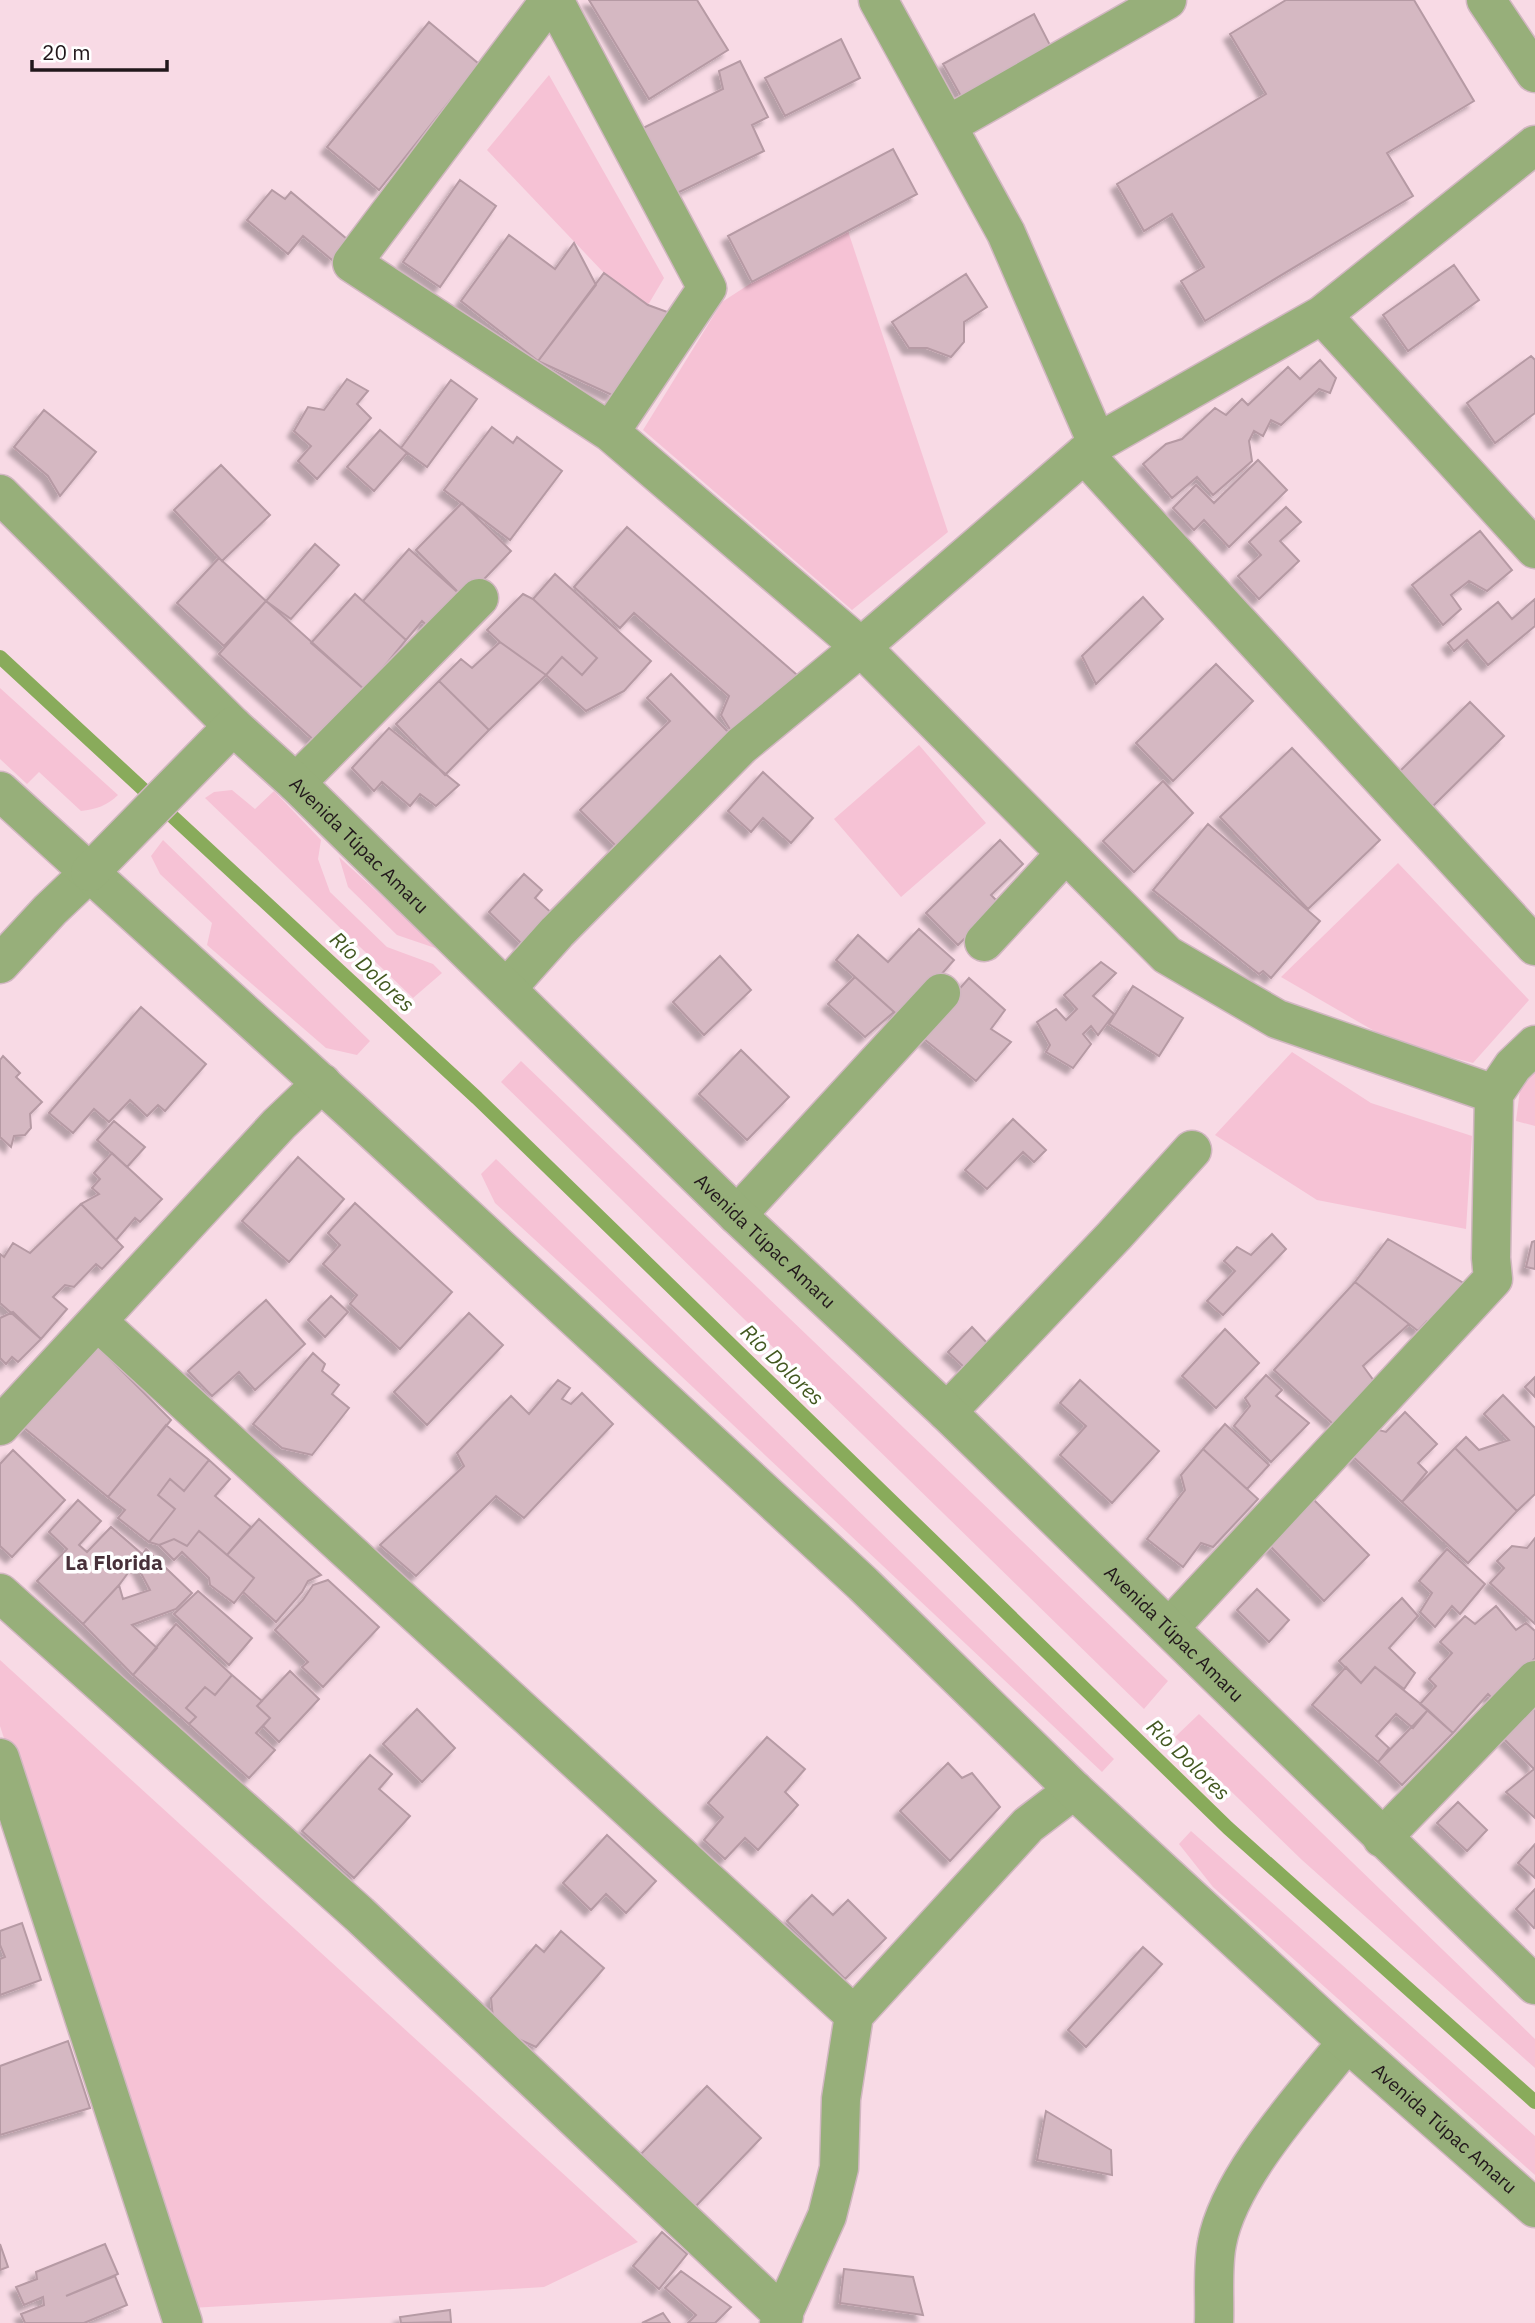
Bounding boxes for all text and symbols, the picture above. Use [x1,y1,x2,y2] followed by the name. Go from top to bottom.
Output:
[32,28,166,72] scale bar
[42,38,91,66] text: 20 m
[285,772,434,918] street label: Avenida Túpac Amaru
[324,925,421,1018] water label: Río Dolores
[690,1168,841,1313] street label: Avenida Túpac Amaru
[735,1318,831,1411] water label: Río Dolores
[65,1548,163,1576] district label: La Florida
[1100,1560,1249,1707] street label: Avenida Túpac Amaru
[1141,1713,1237,1806] water label: Río Dolores
[1367,2058,1522,2199] street label: Avenida Túpac Amaru

